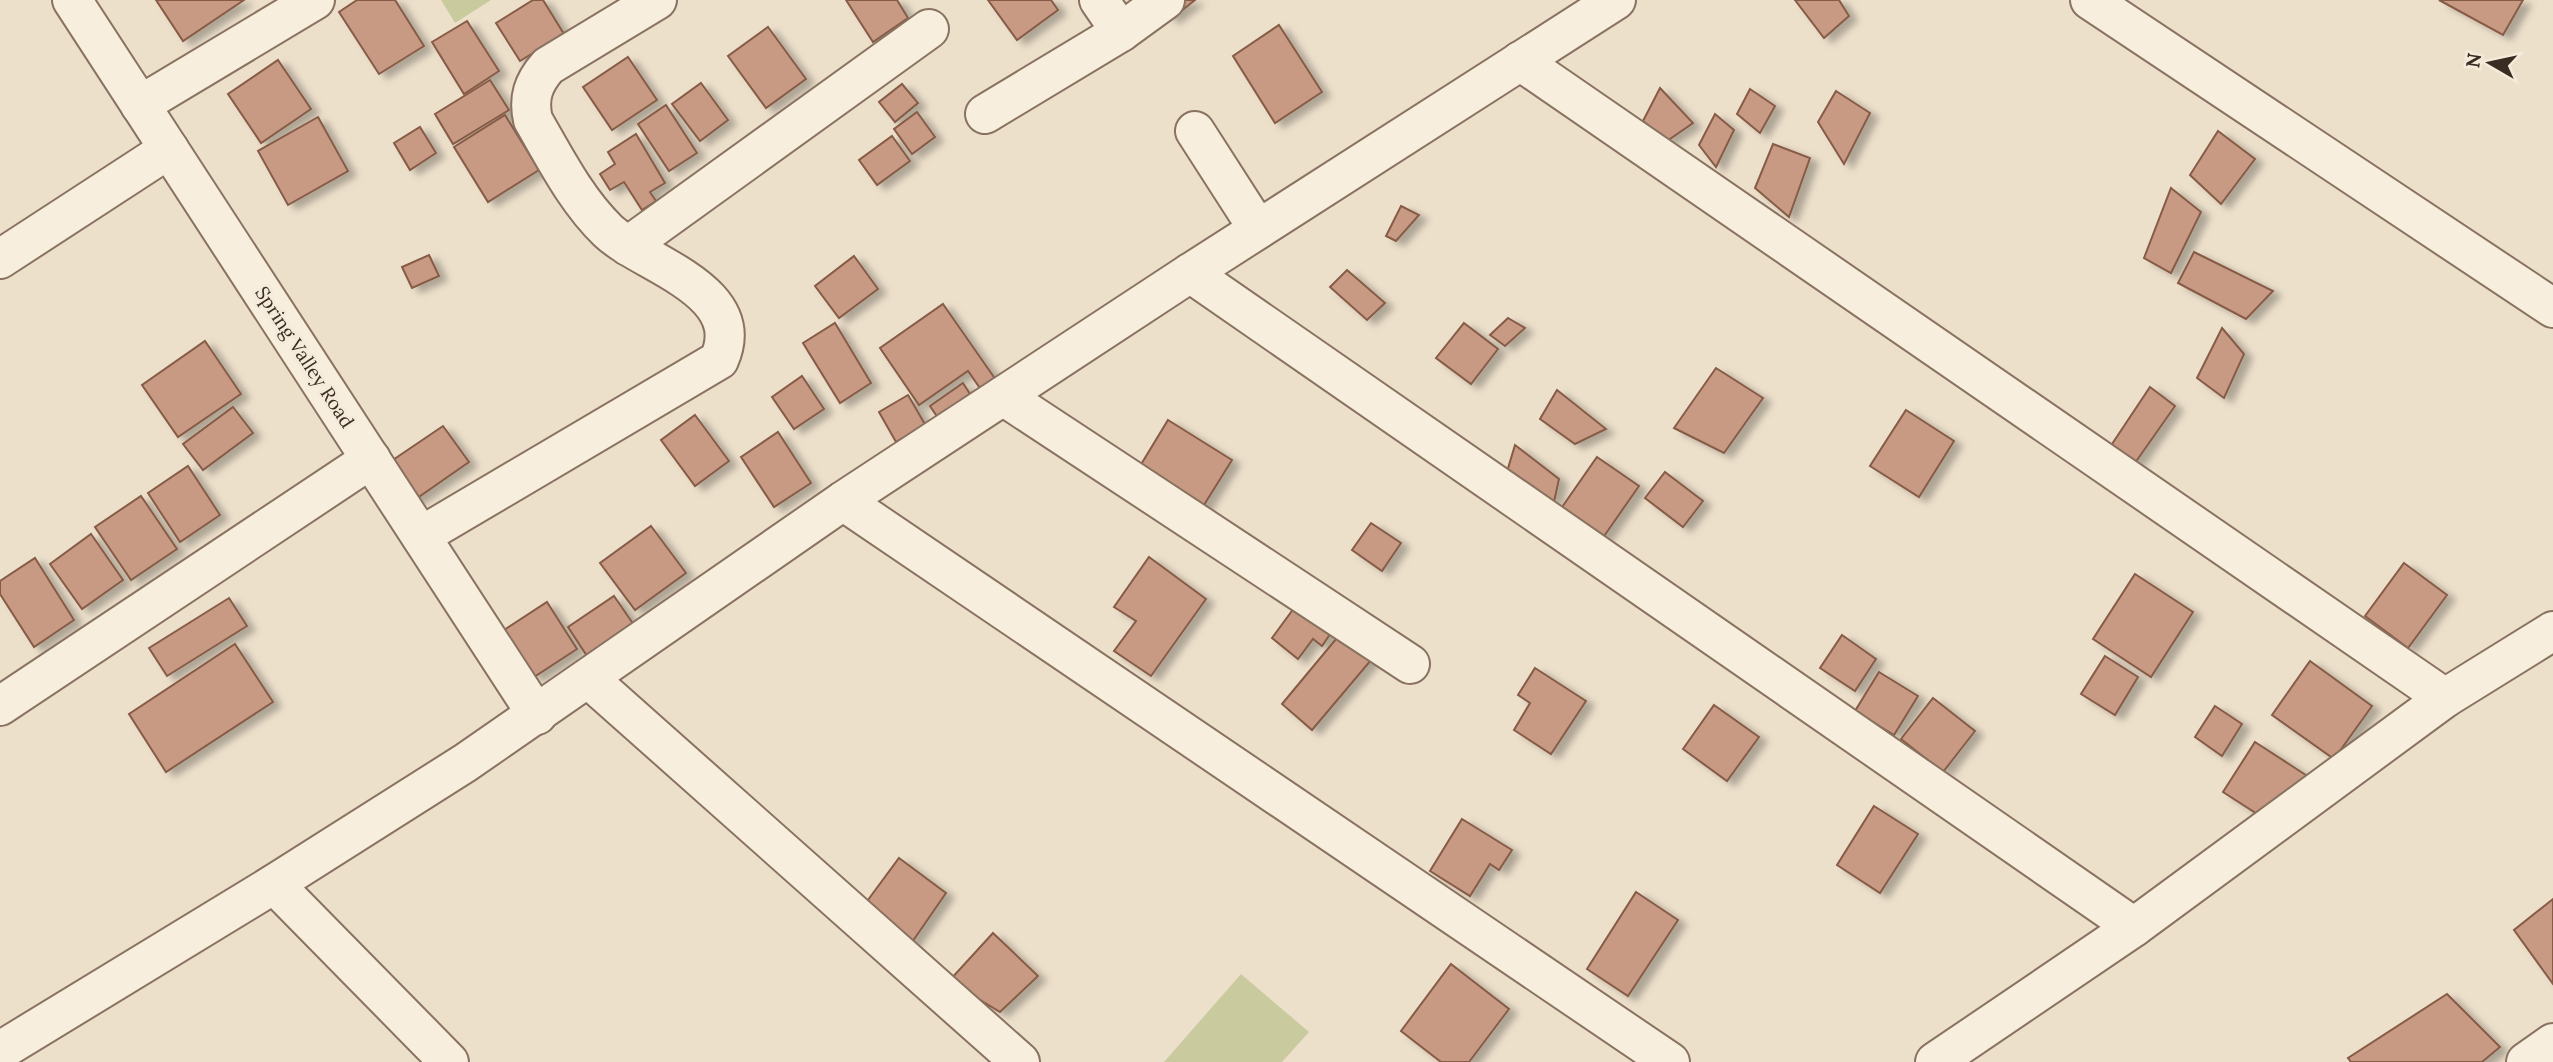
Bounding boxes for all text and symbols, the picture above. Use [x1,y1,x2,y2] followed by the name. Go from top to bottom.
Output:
[2455,28,2525,98] north arrow
[2460,51,2486,69] text: N
[250,282,360,432] street label: Spring Valley Road

